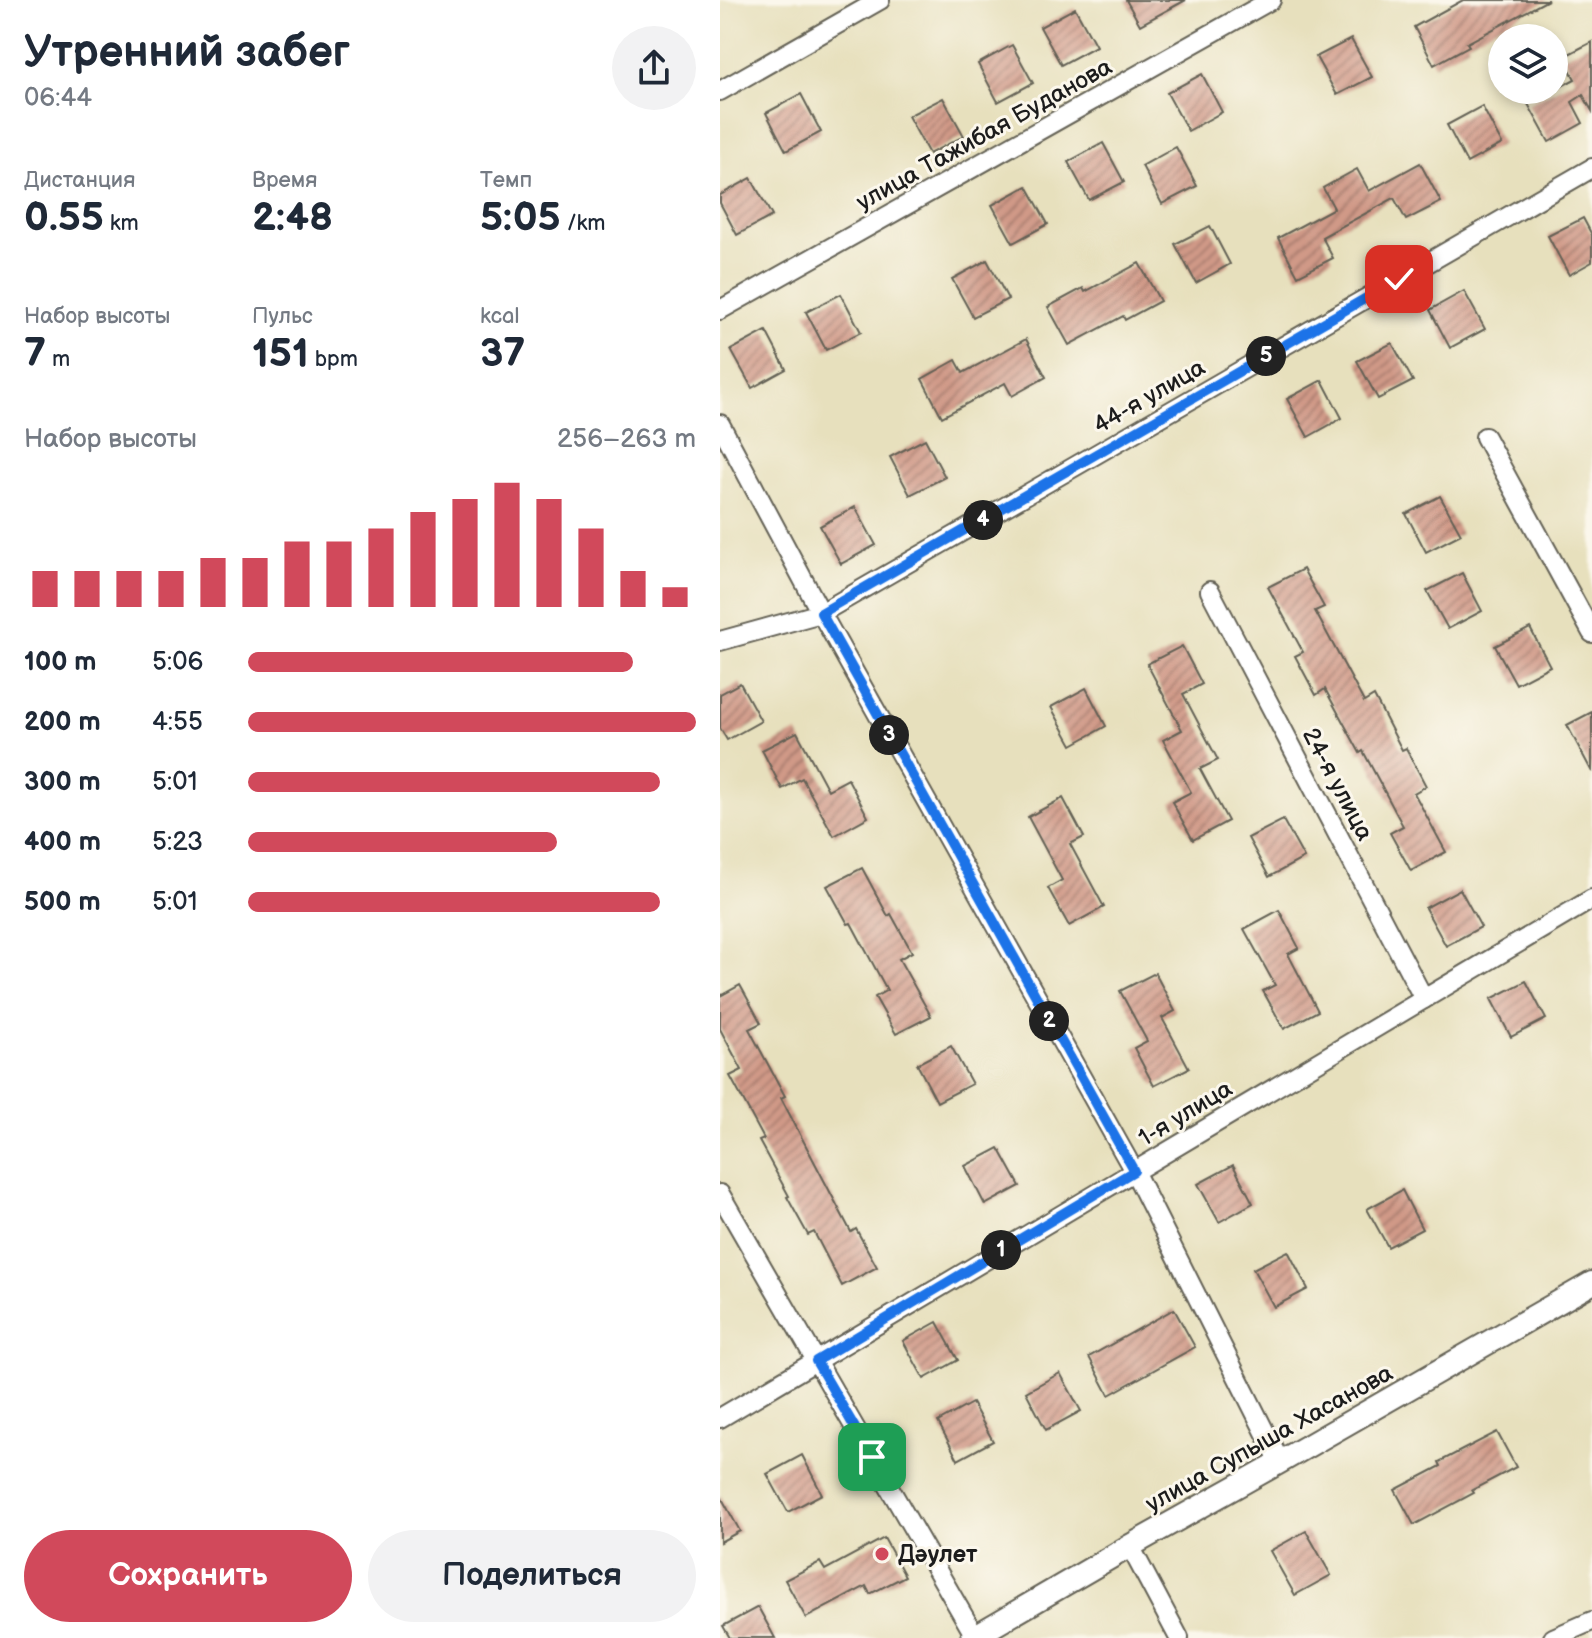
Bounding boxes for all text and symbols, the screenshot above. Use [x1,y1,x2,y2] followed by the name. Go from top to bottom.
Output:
[1488,24,1568,104] map controls
[1488,24,1568,104] button: layers
[24,26,350,79] text: Утренний забег
[612,26,696,110] button: share
[851,52,1117,217] street label: улица Тажибая Буданова
[24,83,92,114] text: 06:44
[24,167,135,194] text: Дистанция
[252,167,317,194] text: Время
[480,167,532,194] text: Темп
[24,194,104,242] text: 0.55
[252,194,333,242] text: 2:48
[480,194,561,242] text: 5:05
[104,210,139,237] text: km
[561,210,606,237] text: /km
[1365,245,1433,313] pin
[1377,257,1421,301] icon: check
[24,303,170,330] text: Набор высоты
[252,303,313,330] text: Пульс
[480,303,519,330] text: kcal
[24,330,46,378] text: 7
[252,330,309,378] text: 151
[480,330,525,378] text: 37
[1246,336,1286,376] pin: 5
[1260,342,1272,369] text: 5
[46,346,70,373] text: m
[309,346,358,373] text: bpm
[1088,353,1210,440] street label: 44-я улица
[24,424,197,455] text: Набор высоты
[557,424,696,455] text: 256–263 m
[963,500,1003,540] pin: 4
[977,506,989,533] text: 4
[24,647,97,678] text: 100 m
[152,647,203,678] text: 5:06
[24,707,101,738] text: 200 m
[152,707,203,738] text: 4:55
[869,715,909,755] pin: 3
[883,721,895,748] text: 3
[1296,723,1379,846] street label: 24-я улица
[24,767,101,798] text: 300 m
[152,767,198,798] text: 5:01
[24,827,101,858] text: 400 m
[152,827,203,858] text: 5:23
[24,887,101,918] text: 500 m
[152,887,198,918] text: 5:01
[1029,1001,1069,1041] pin: 2
[1042,1007,1056,1034] text: 2
[1133,1074,1237,1153] street label: 1-я улица
[981,1230,1021,1270] pin: 1
[996,1236,1006,1263] text: 1
[1141,1358,1398,1519] street label: улица Супыша Хасанова
[838,1423,906,1491] pin
[850,1435,894,1479] icon: arrive
[24,1530,352,1622] button: Сохранить
[368,1530,696,1622] button: Поделиться
[898,1540,978,1569] place label: Дәулет
[873,1545,891,1563] marker: Дәулет

